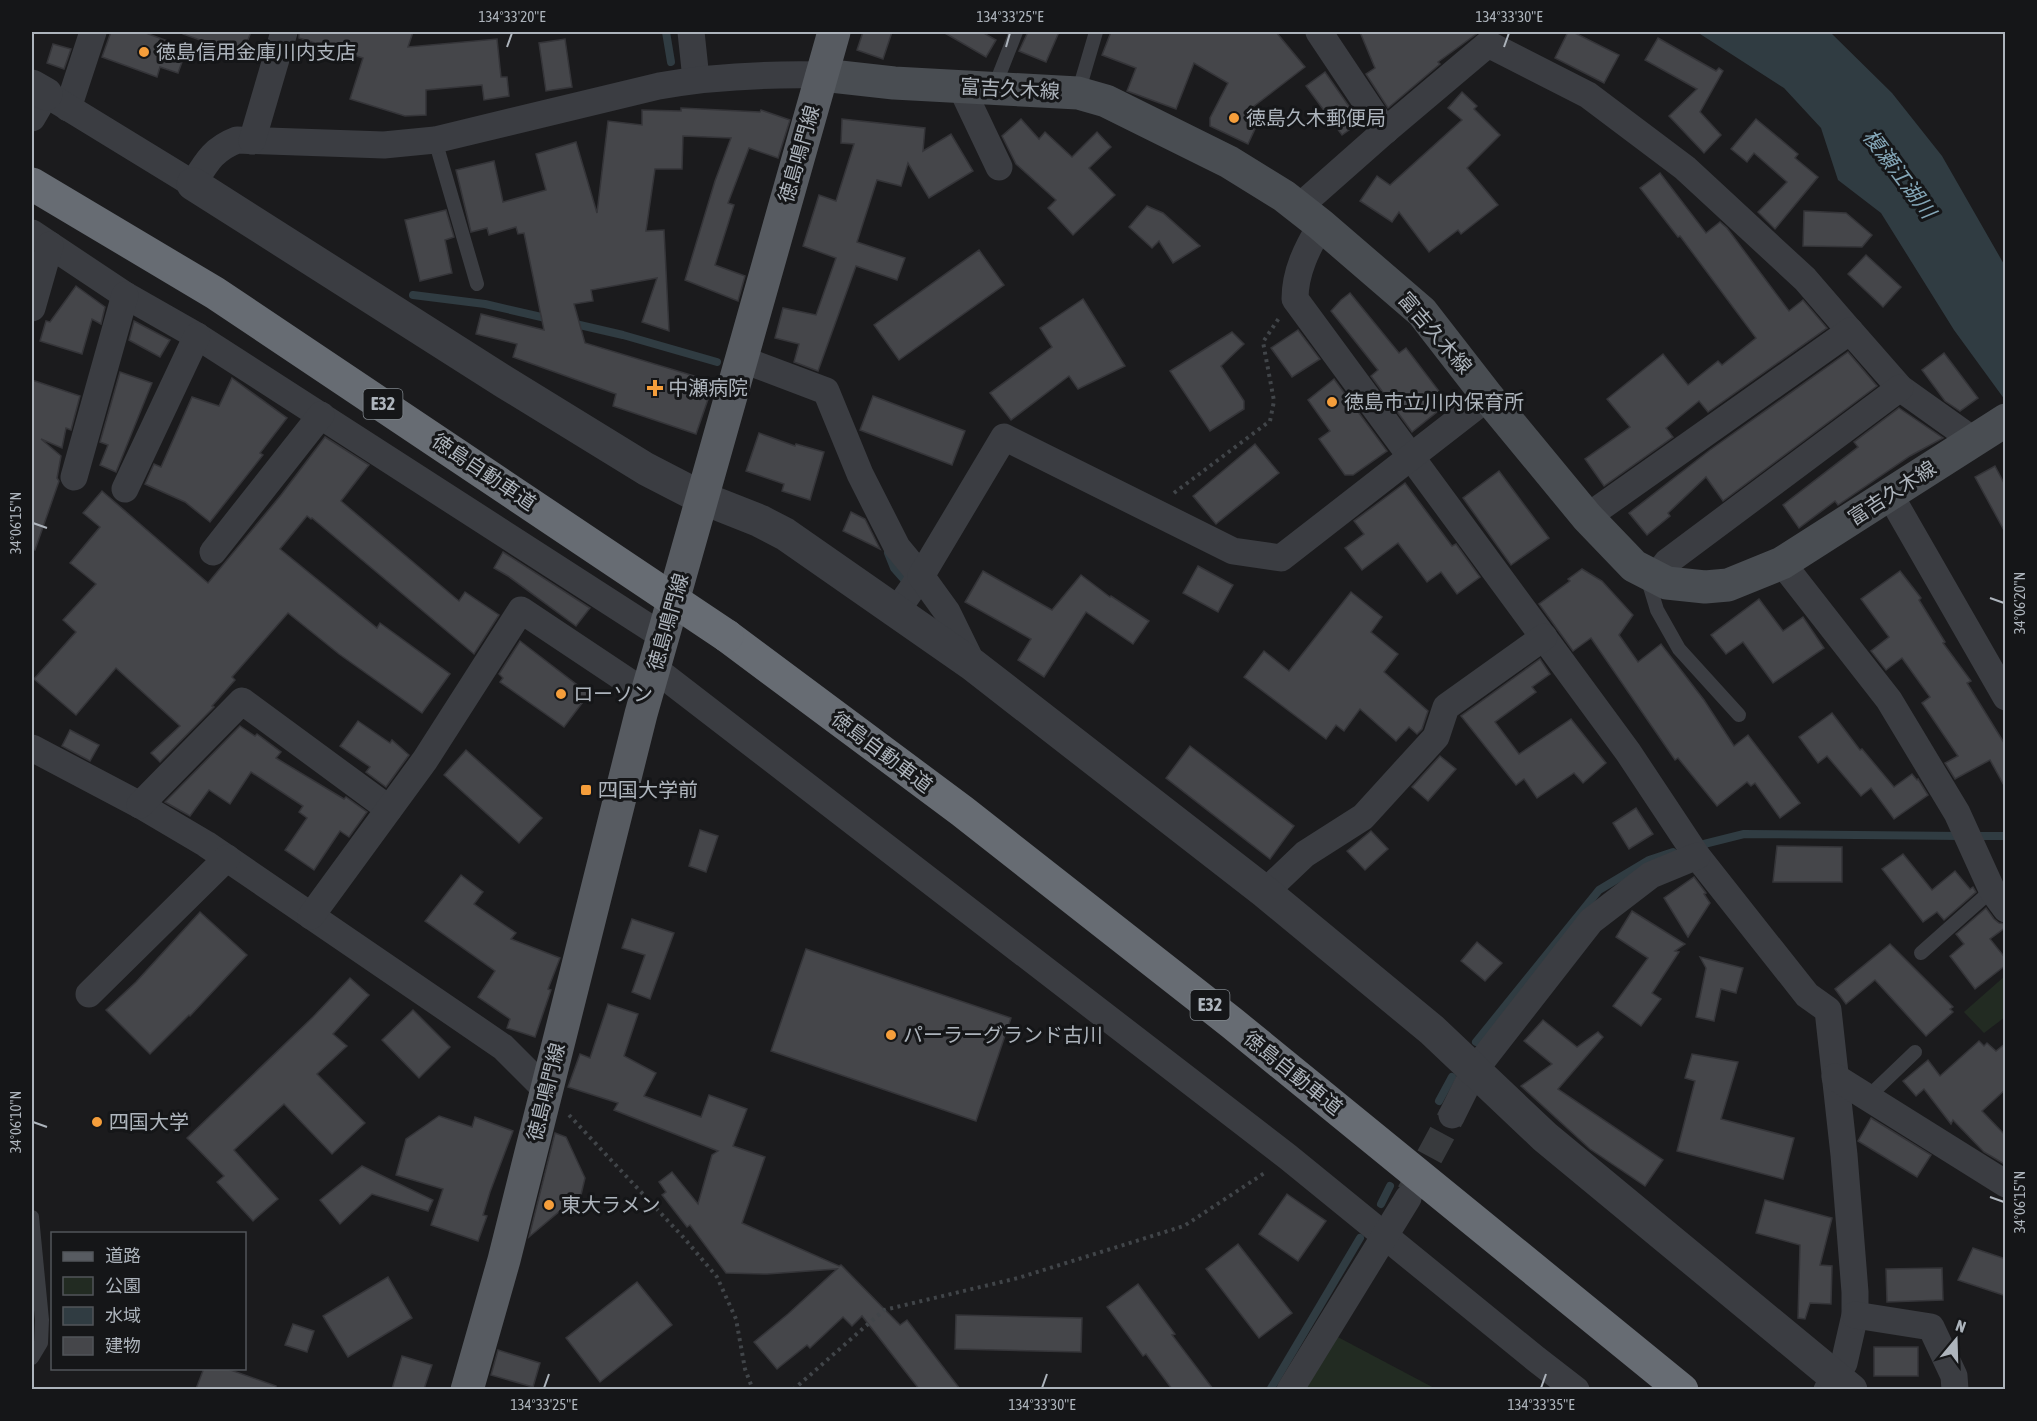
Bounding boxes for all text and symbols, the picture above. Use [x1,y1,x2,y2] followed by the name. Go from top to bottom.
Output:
[478,8,546,25] text: 134°33'20"E
[976,8,1044,25] text: 134°33'25"E
[1475,8,1543,25] text: 134°33'30"E
[156,40,356,63] place label: 徳島信用金庫川内支店
[137,45,151,59] marker: 徳島信用金庫川内支店
[959,74,1061,103] street label: 富吉久木線
[774,103,823,205] street label: 徳島鳴門線
[1246,106,1386,129] place label: 徳島久木郵便局
[1227,111,1241,125] marker: 徳島久木郵便局
[1859,124,1942,224] water label: 榎瀬江湖川
[1394,287,1477,378] street label: 富吉久木線
[668,376,748,399] place label: 中瀬病院
[646,379,664,397] marker: 中瀬病院
[364,389,403,419] road number: E32
[1344,390,1524,413] place label: 徳島市立川内保育所
[1325,395,1339,409] marker: 徳島市立川内保育所
[428,428,540,515] street label: 徳島自動車道
[1844,456,1940,529] street label: 富吉久木線
[7,492,24,554] text: 34°06'15"N
[643,571,692,673] street label: 徳島鳴門線
[2011,572,2028,634] text: 34°06'20"N
[573,682,653,705] place label: ローソン
[554,687,568,701] marker: ローソン
[827,706,937,797] street label: 徳島自動車道
[598,778,698,801] place label: 四国大学前
[579,783,593,797] marker: 四国大学前
[1190,990,1230,1020] road number: E32
[903,1023,1103,1046] place label: パーラーグランド古川
[1239,1026,1347,1119] street label: 徳島自動車道
[884,1028,898,1042] marker: パーラーグランド古川
[522,1041,569,1143] street label: 徳島鳴門線
[7,1091,24,1153] text: 34°06'10"N
[109,1110,189,1133] place label: 四国大学
[90,1115,104,1129] marker: 四国大学
[2011,1171,2028,1233] text: 34°06'15"N
[561,1193,660,1216] place label: 東大ラメン
[542,1198,556,1212] marker: 東大ラメン
[51,1232,246,1370] legend
[105,1245,141,1266] text: 道路
[105,1275,141,1296] text: 公園
[105,1305,141,1326] text: 水域
[1926,1310,1986,1370] north arrow
[1953,1316,1968,1336] text: N
[105,1335,141,1356] text: 建物
[510,1396,578,1413] text: 134°33'25"E
[1008,1396,1076,1413] text: 134°33'30"E
[1507,1396,1575,1413] text: 134°33'35"E

